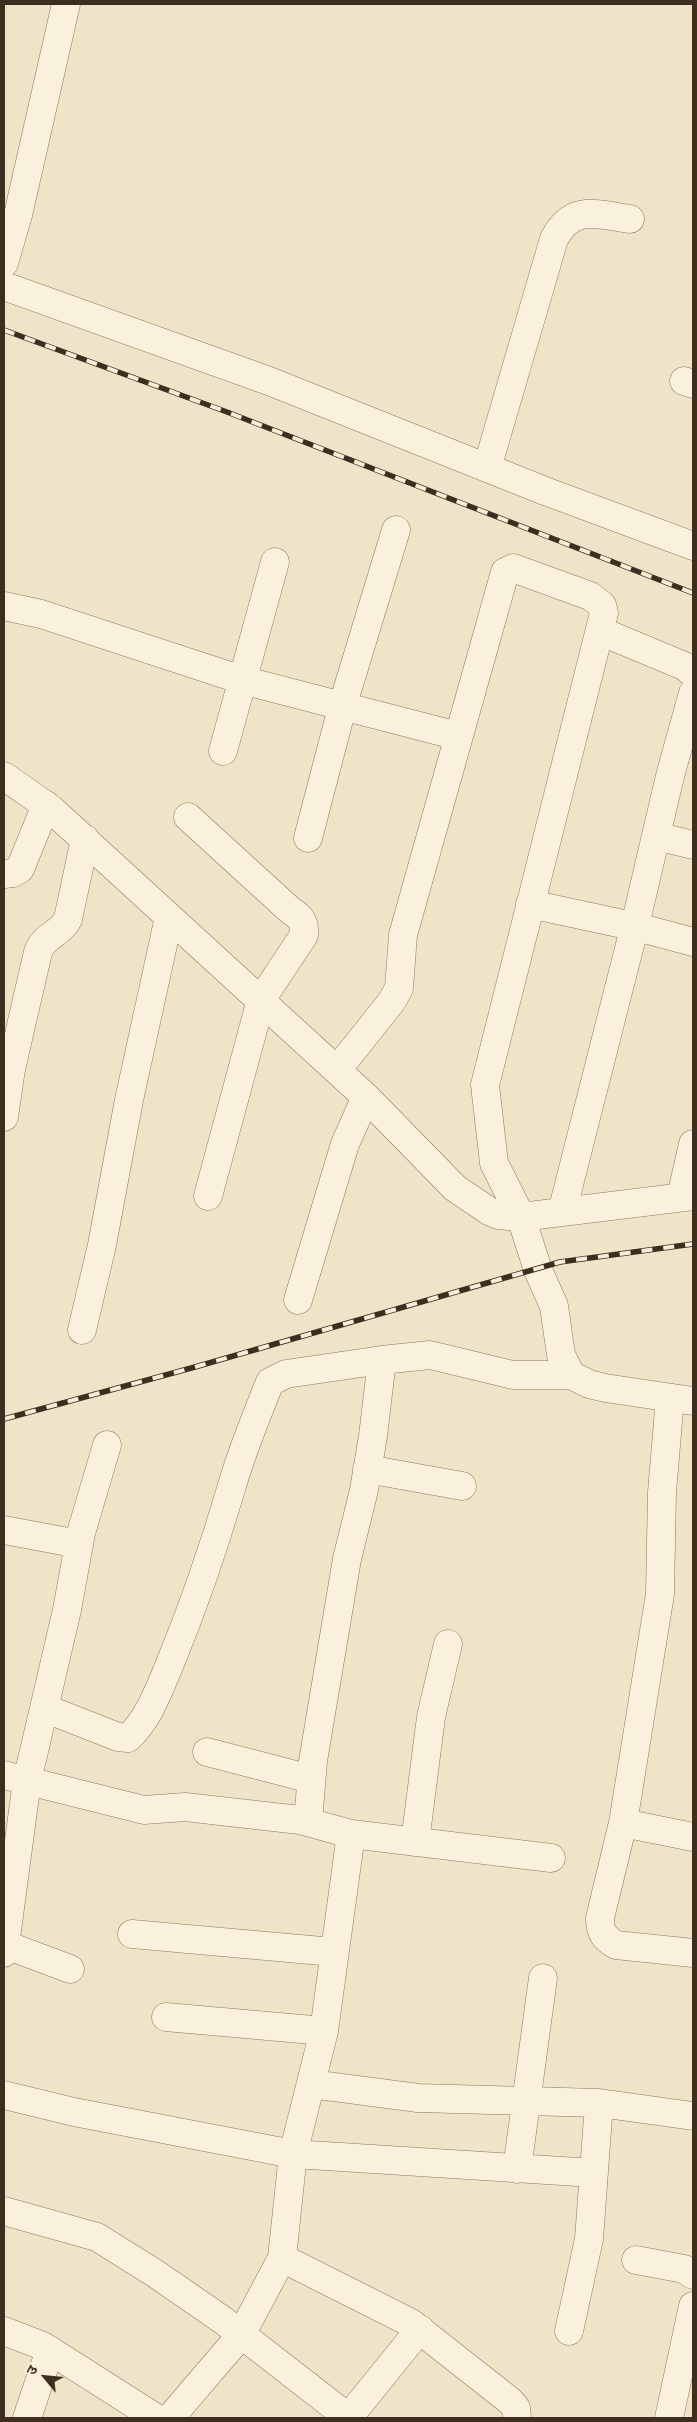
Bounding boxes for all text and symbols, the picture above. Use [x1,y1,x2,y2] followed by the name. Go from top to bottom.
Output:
[20,2352,70,2402] north arrow
[23,2363,41,2377] text: उ

